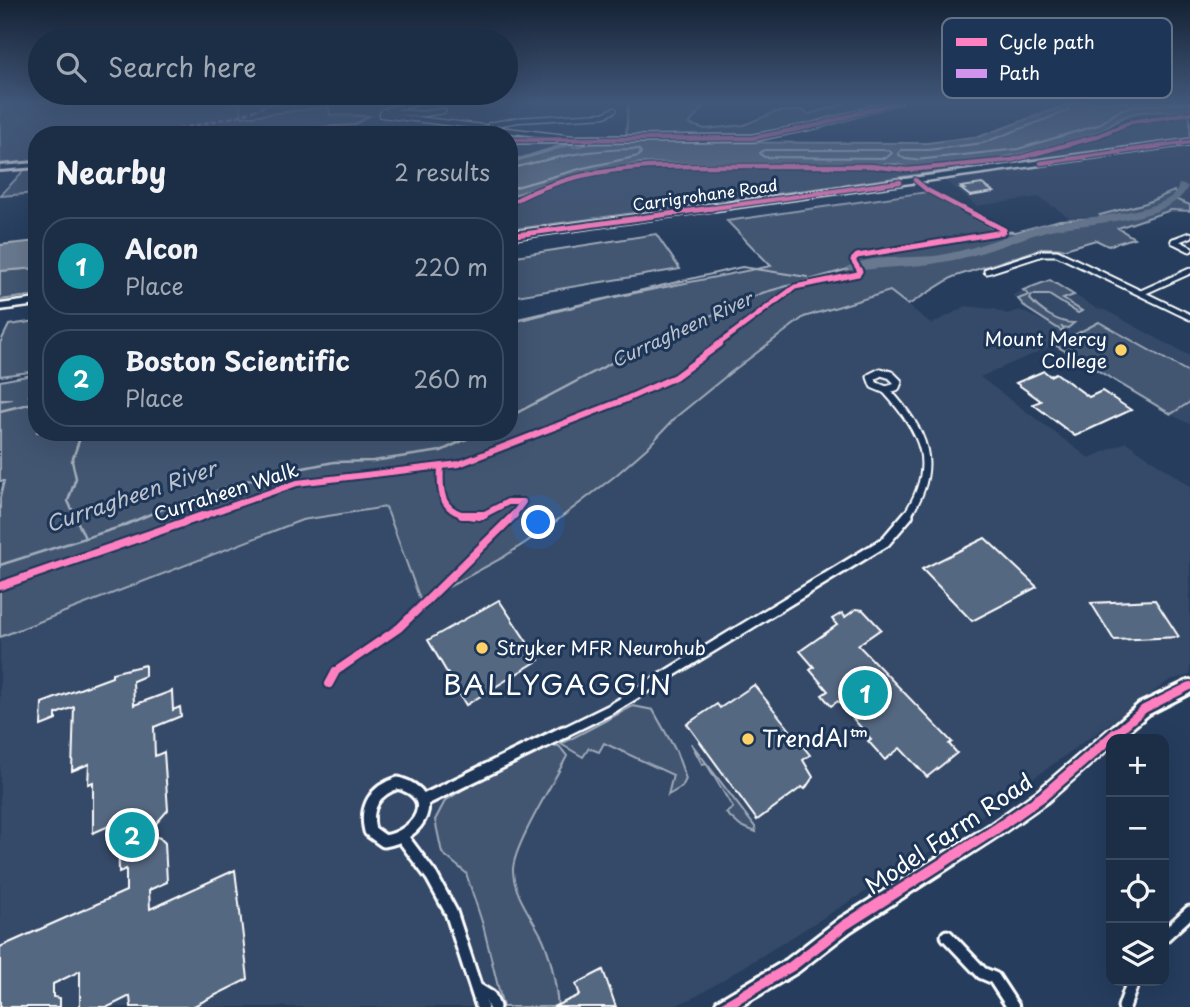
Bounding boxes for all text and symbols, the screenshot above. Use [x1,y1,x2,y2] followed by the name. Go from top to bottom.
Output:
[942,18,1172,98] legend
[999,27,1095,55] text: Cycle path
[28,28,518,105] search box
[108,47,257,86] text: Search here
[52,48,90,86] icon: search
[999,58,1040,86] text: Path
[56,149,166,194] text: Nearby
[394,154,490,189] text: 2 results
[631,172,779,216] street label: Carrigrohane Road
[125,229,199,268] text: Alcon
[76,249,87,284] text: 1
[414,249,488,284] text: 220 m
[125,268,184,303] text: Place
[606,283,759,373] water label: Curragheen River
[985,324,1107,374] place label: Mount Mercy College
[125,341,350,380] text: Boston Scientific
[1113,342,1129,358] marker: Mount Mercy College
[73,361,89,396] text: 2
[413,361,488,396] text: 260 m
[125,380,184,415] text: Place
[41,450,222,539] water label: Curragheen River
[150,454,302,528] street label: Curraheen Walk
[521,505,555,539] your location
[496,633,706,661] place label: Stryker MFR Neurohub
[474,640,490,656] marker: Stryker MFR Neurohub
[443,662,673,705] district label: BALLYGAGGIN
[842,667,888,719] pin: 1
[762,720,868,755] place label: TrendAI™
[740,731,756,747] marker: TrendAI™
[1106,734,1169,986] map controls
[1106,734,1169,797] button: +
[857,763,1039,902] street label: Model Farm Road
[1106,797,1169,860] button: −
[109,809,155,861] pin: 2
[1106,860,1169,923] button: locate
[1106,923,1169,986] button: layers

